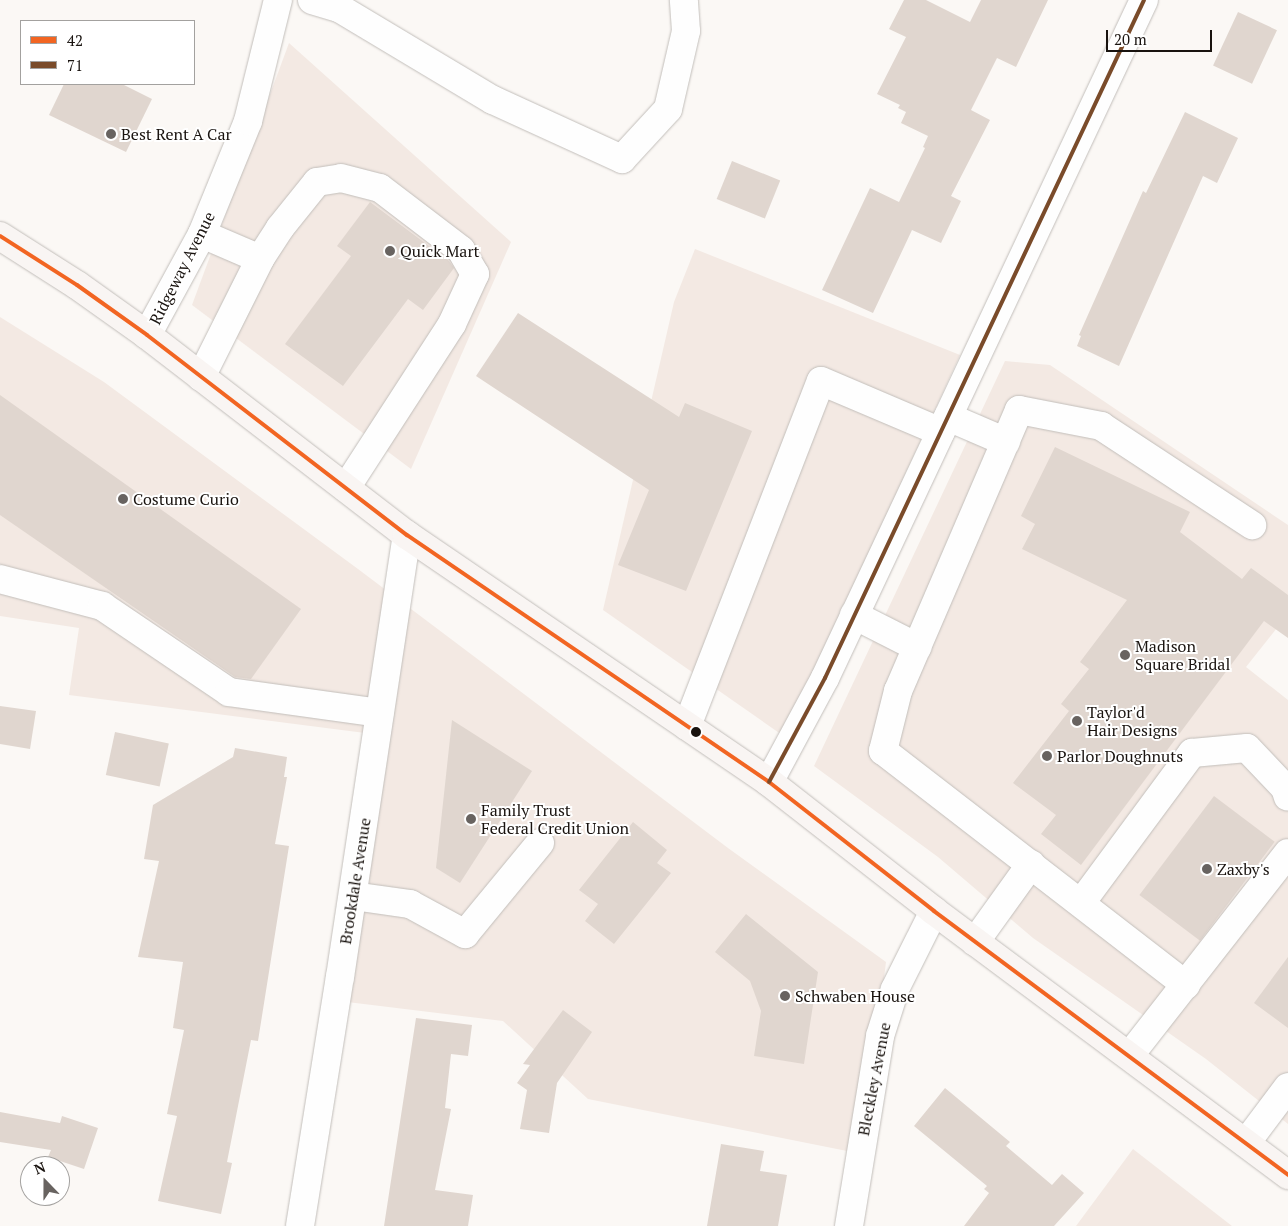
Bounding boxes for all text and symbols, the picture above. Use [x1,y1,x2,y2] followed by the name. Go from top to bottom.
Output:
[20,20,195,85] legend
[1108,20,1214,52] scale bar
[1114,29,1147,49] text: 20 m
[67,30,83,50] text: 42
[67,55,83,75] text: 71
[121,124,232,144] place label: Best Rent A Car
[105,128,117,140] marker: Best Rent A Car
[145,208,219,328] street label: Ridgeway Avenue
[400,241,479,261] place label: Quick Mart
[384,245,396,257] marker: Quick Mart
[133,489,239,509] place label: Costume Curio
[117,493,129,505] marker: Costume Curio
[1135,636,1230,674] place label: Madison Square Bridal
[1119,649,1131,661] marker: Madison Square Bridal
[1087,702,1178,740] place label: Taylor'd Hair Designs
[1071,715,1083,727] marker: Taylor'd Hair Designs
[691,727,701,737] unlabelled marker
[1057,746,1183,766] place label: Parlor Doughnuts
[1041,750,1053,762] marker: Parlor Doughnuts
[481,800,629,838] place label: Family Trust Federal Credit Union
[465,813,477,825] marker: Family Trust Federal Credit Union
[336,816,374,946] street label: Brookdale Avenue
[1217,859,1270,879] place label: Zaxby's
[1201,863,1213,875] marker: Zaxby's
[795,986,915,1006] place label: Schwaben House
[779,990,791,1002] marker: Schwaben House
[854,1021,894,1137] street label: Bleckley Avenue
[20,1156,70,1206] north arrow
[31,1157,48,1178] text: N

